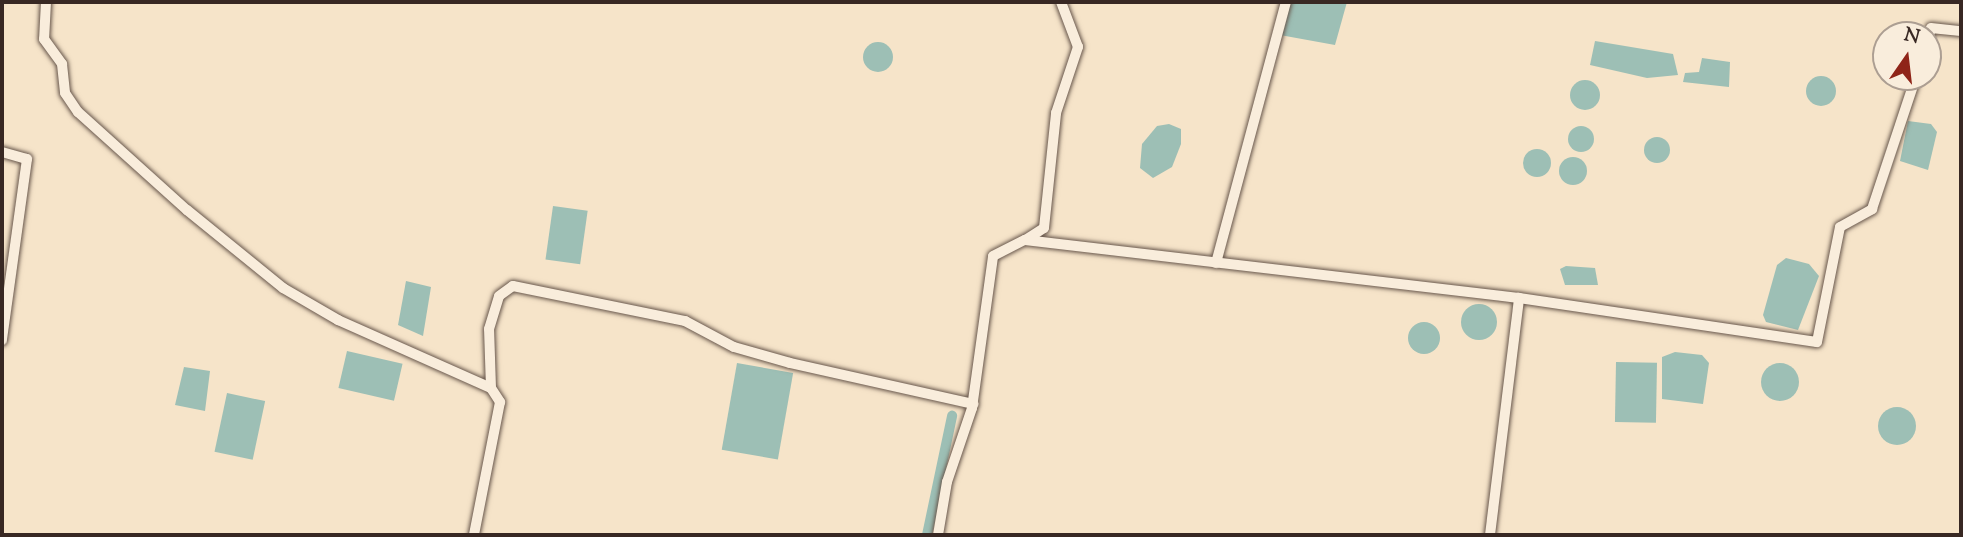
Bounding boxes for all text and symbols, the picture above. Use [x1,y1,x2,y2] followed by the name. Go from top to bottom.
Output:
[1872,21,1942,91] north arrow
[1901,22,1922,52] text: N

